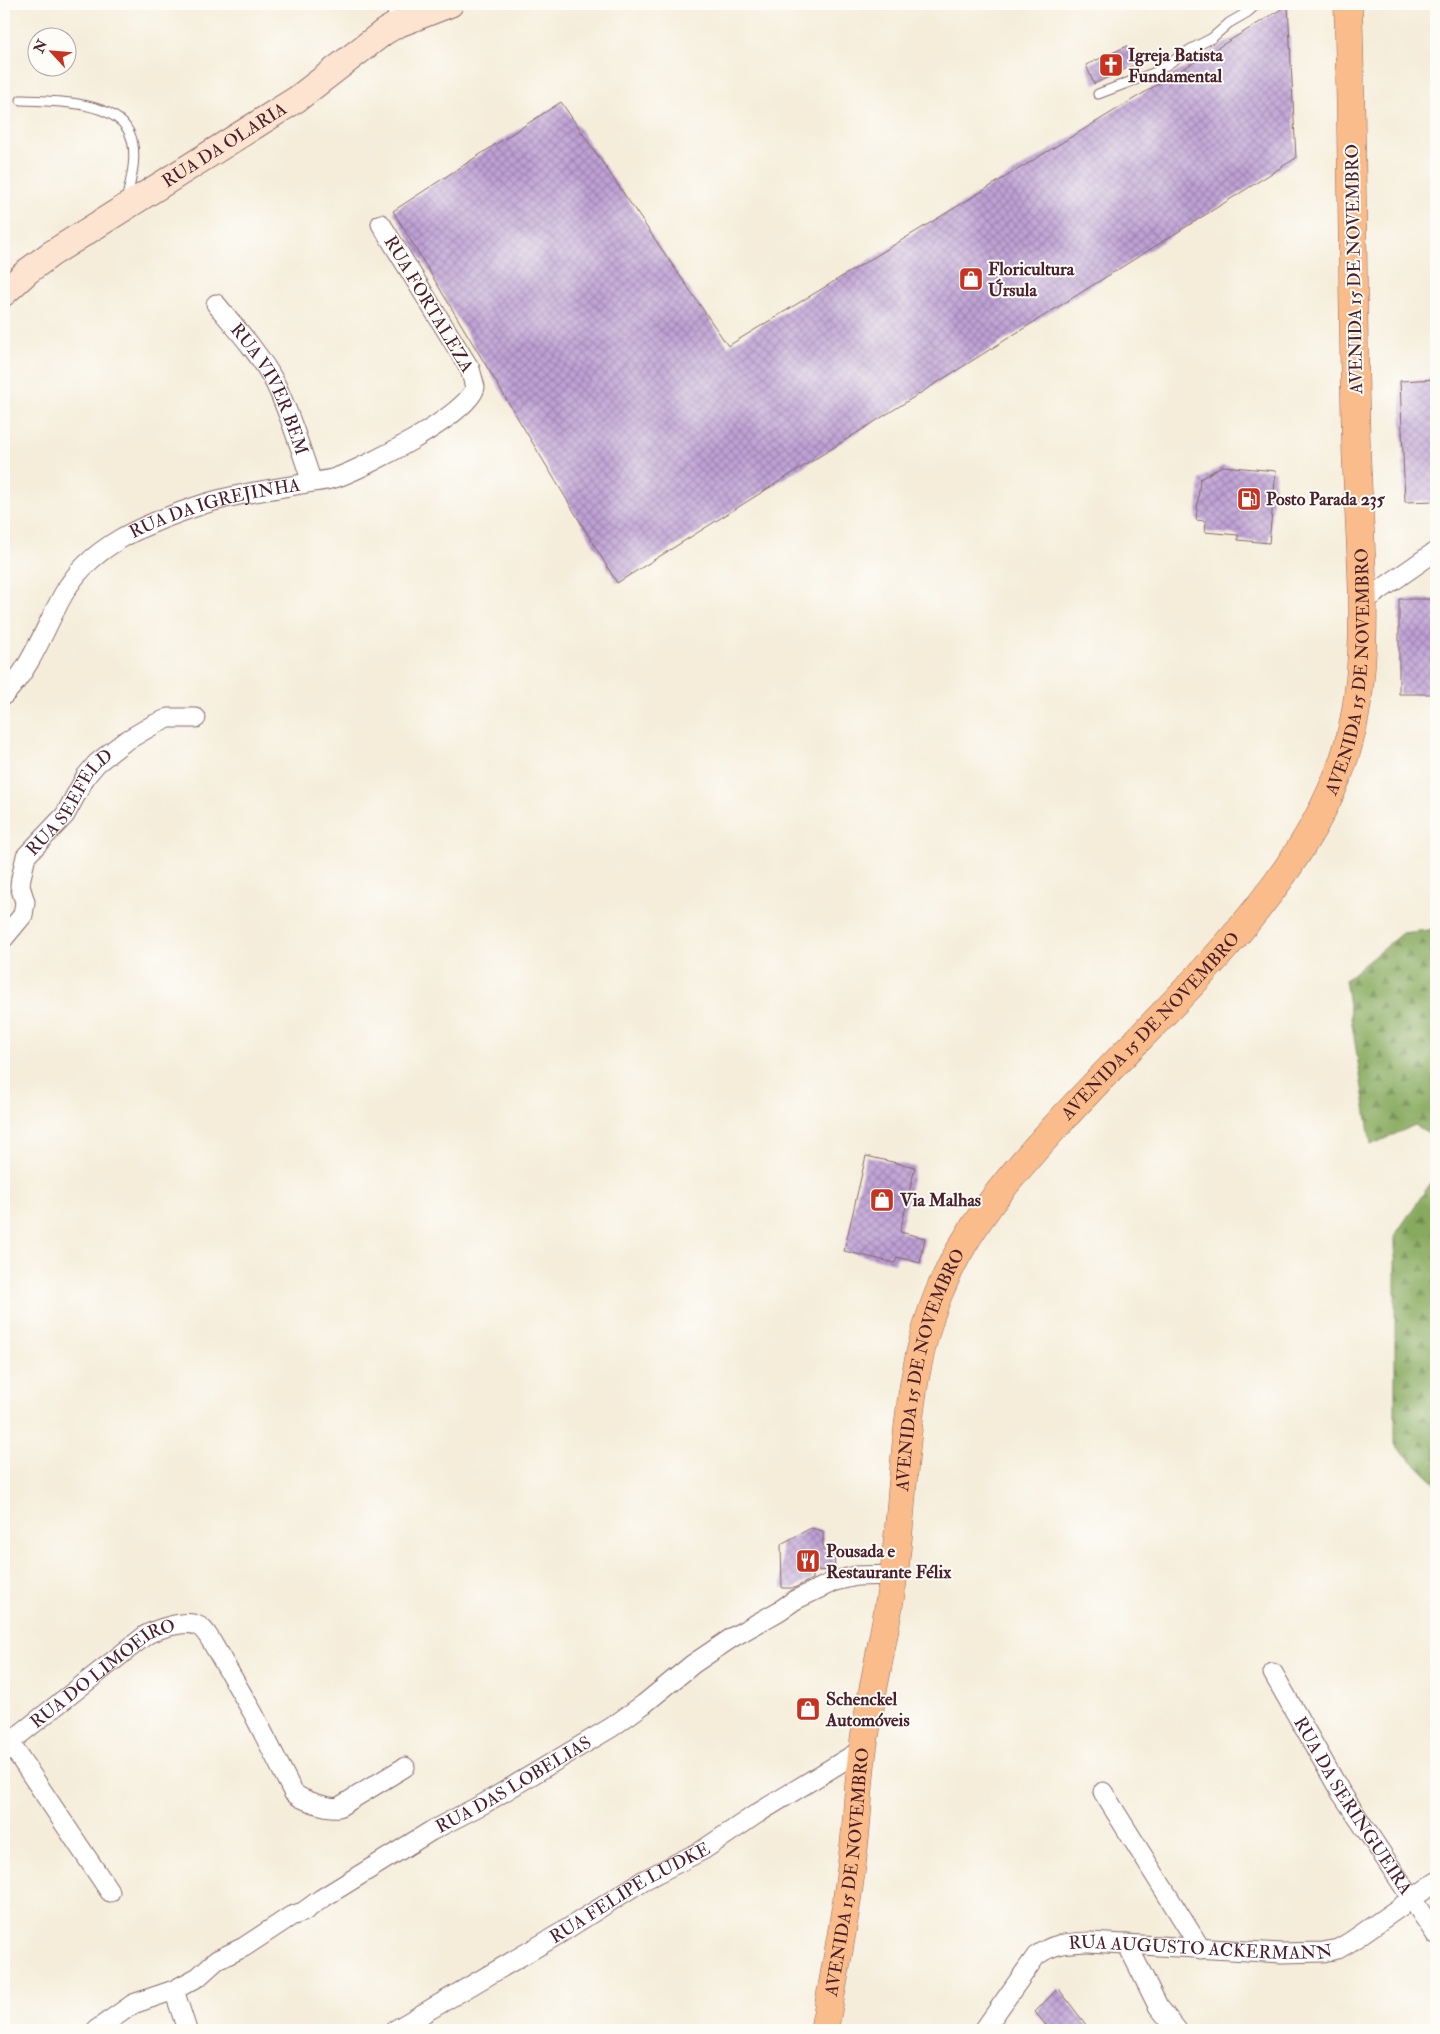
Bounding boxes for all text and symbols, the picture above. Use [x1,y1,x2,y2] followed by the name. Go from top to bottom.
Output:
[28,28,78,78] north arrow
[30,37,51,57] text: N
[1128,44,1223,88] place label: Igreja Batista Fundamental
[1098,52,1124,78] church icon: Igreja Batista Fundamental
[158,97,292,193] street label: RUA DA OLARIA
[1341,144,1368,395] street label: AVENIDA 15 DE NOVEMBRO
[379,232,479,377] street label: RUA FORTALEZA
[988,258,1075,302] place label: Floricultura Úrsula
[958,266,984,292] shop icon: Floricultura Úrsula
[225,319,313,458] street label: RUA VIVER BEM
[126,473,302,544] street label: RUA DA IGREJINHA
[1236,486,1262,512] fuel station icon: Posto Parada 235
[1266,488,1386,511] place label: Posto Parada 235
[1320,548,1375,800] street label: AVENIDA 15 DE NOVEMBRO
[21,744,118,861] street label: RUA SEEFELD
[1056,927,1245,1126] street label: AVENIDA 15 DE NOVEMBRO
[869,1187,895,1213] shop icon: Via Malhas
[899,1189,981,1212] place label: Via Malhas
[891,1245,970,1493] street label: AVENIDA 15 DE NOVEMBRO
[826,1540,952,1584] place label: Pousada e Restaurante Félix
[795,1548,821,1574] restaurant icon: Pousada e Restaurante Félix
[26,1614,178,1734] street label: RUA DO LIMOEIRO
[825,1688,910,1732] place label: Schenckel Automóveis
[795,1696,821,1722] shop icon: Schenckel Automóveis
[1288,1713,1417,1900] street label: RUA DA SERINGUEIRA
[432,1731,596,1839] street label: RUA DAS LOBELIAS
[820,1746,875,1999] street label: AVENIDA 15 DE NOVEMBRO
[546,1837,714,1949] street label: RUA FELIPE LUDKE
[1068,1931,1335,1965] street label: RUA AUGUSTO ACKERMANN

